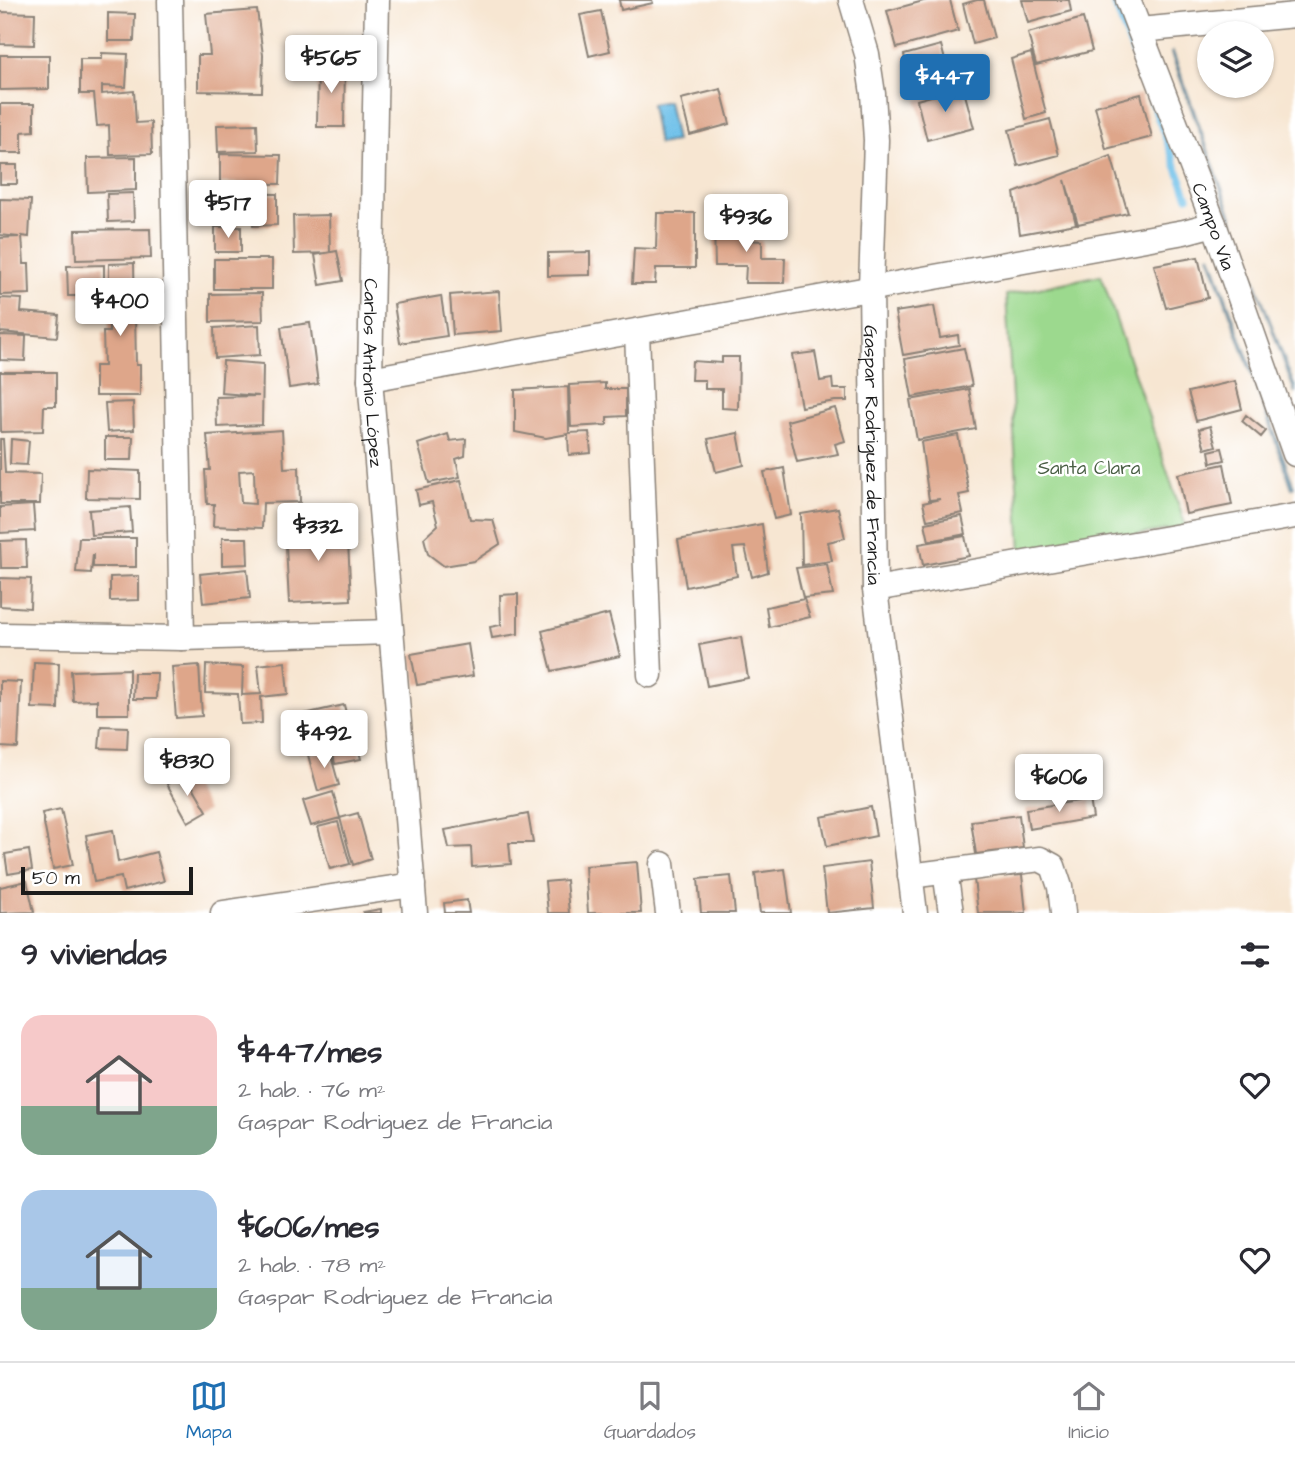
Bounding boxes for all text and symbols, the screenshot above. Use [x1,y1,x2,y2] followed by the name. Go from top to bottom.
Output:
[1197,21,1274,98] map controls
[1197,21,1274,98] button: layers
[290,36,372,95] pin: $565
[301,42,361,74] text: $565
[904,54,986,114] pin: $447
[916,61,974,93] text: $447
[1184,179,1241,274] street label: Campo Via
[187,180,269,240] pin: $517
[205,187,251,219] text: $517
[705,194,787,254] pin: $936
[720,201,772,233] text: $936
[79,278,161,338] pin: $400
[355,278,389,469] street label: Carlos Antonio López
[91,285,149,317] text: $400
[857,325,887,585] street label: Gaspar Rodriguez de Francia
[1038,455,1141,482] park label: Santa Clara
[277,504,359,563] pin: $332
[293,510,343,542] text: $332
[283,710,365,770] pin: $492
[297,717,351,749] text: $492
[146,738,228,798] pin: $830
[160,745,214,777] text: $830
[1018,754,1100,814] pin: $606
[1031,761,1087,793] text: $606
[21,864,192,896] scale bar
[32,865,80,892] text: 50 m
[21,934,167,976] text: 9 viviendas
[1236,936,1274,974] icon: filters
[238,1032,382,1074] text: $447/mes
[77,1043,161,1127] icon: home
[1236,1066,1274,1104] icon: heart
[238,1074,386,1106] text: 2 hab. · 76 m²
[238,1106,552,1138] text: Gaspar Rodriguez de Francia
[238,1207,380,1249] text: $606/mes
[77,1218,161,1302] icon: home
[1236,1241,1274,1279] icon: heart
[238,1249,386,1281] text: 2 hab. · 78 m²
[238,1281,552,1313] text: Gaspar Rodriguez de Francia
[186,1377,232,1446] tab: Mapa
[604,1377,696,1446] tab: Guardados
[1068,1377,1109,1446] tab: Inicio

